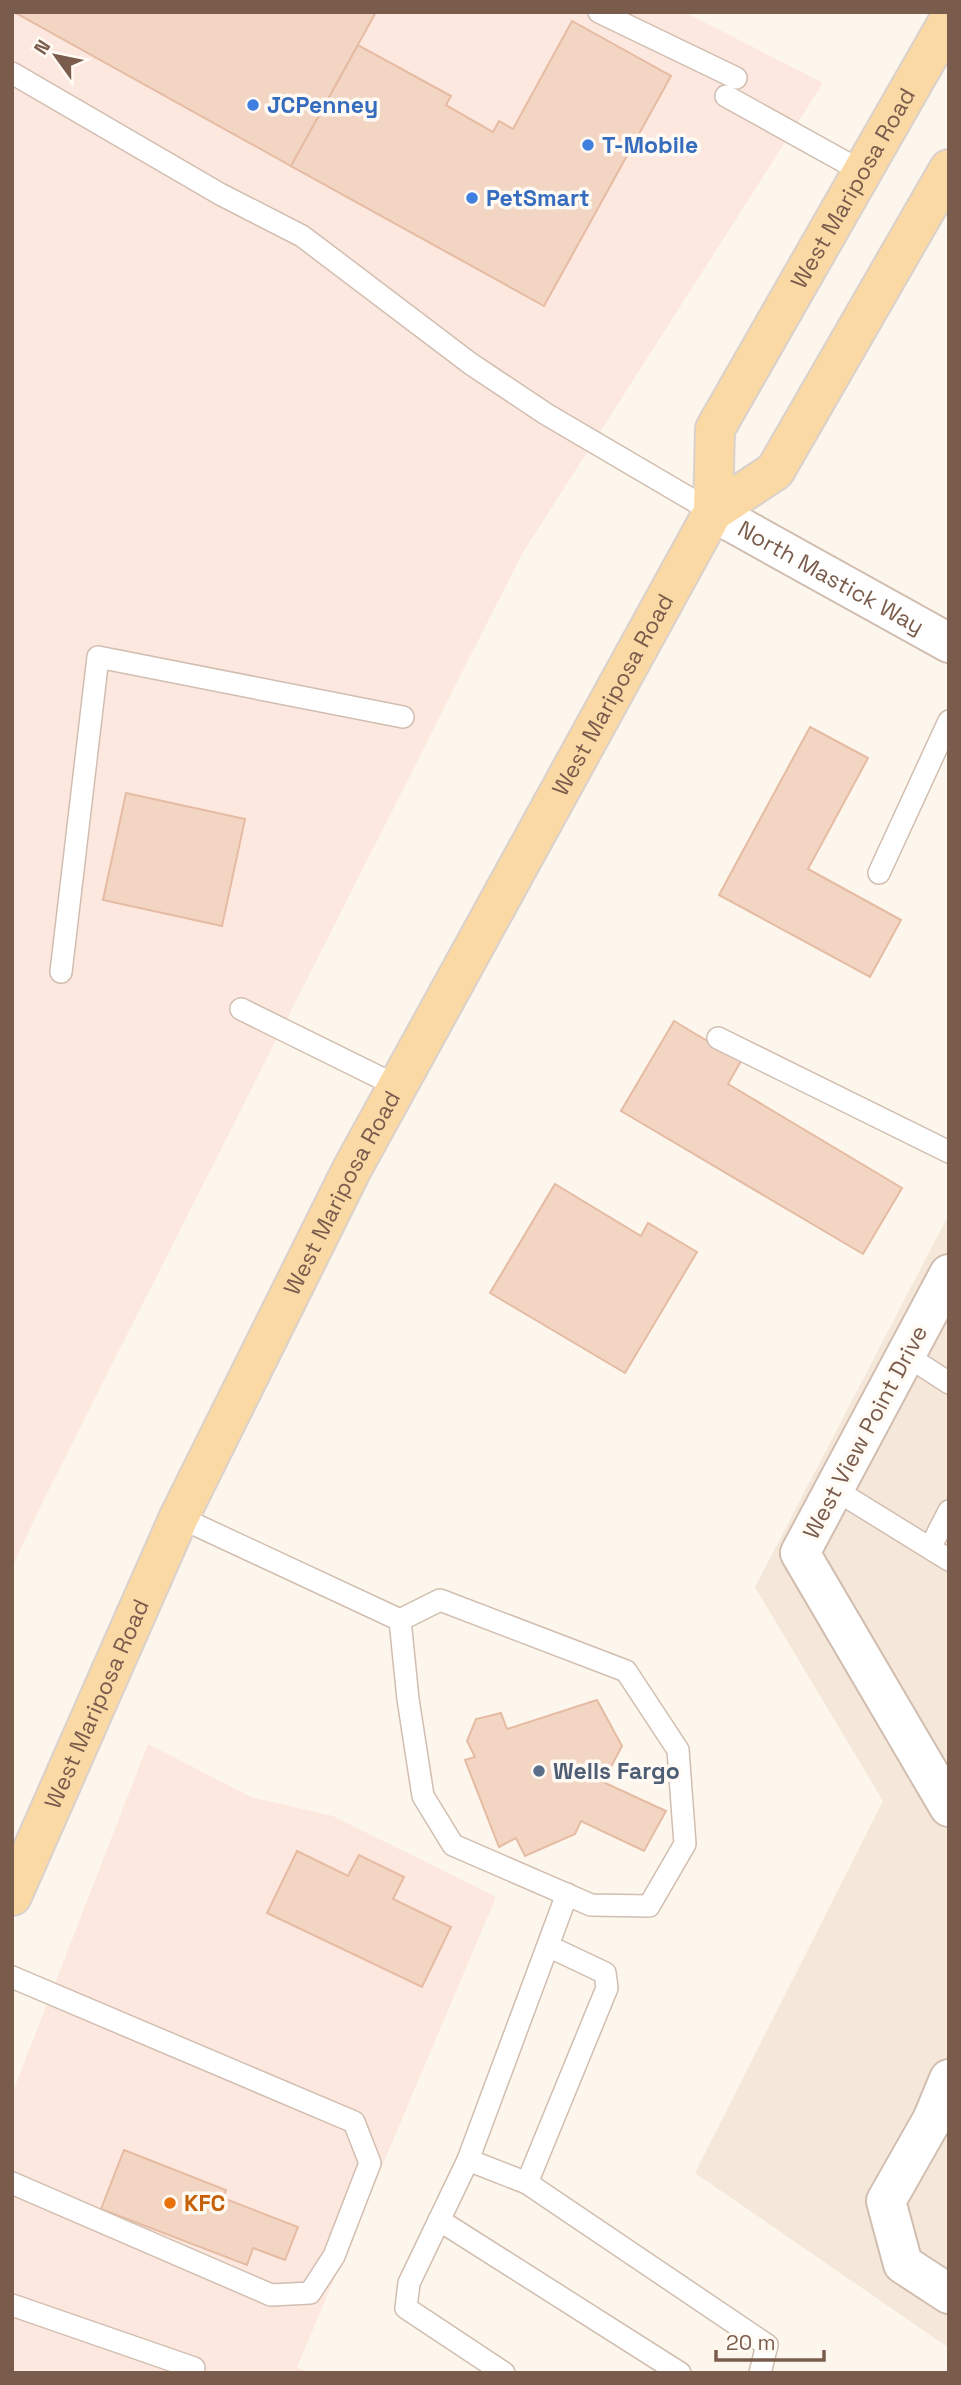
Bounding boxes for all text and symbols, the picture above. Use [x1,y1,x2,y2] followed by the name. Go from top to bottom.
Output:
[21,21,91,91] north arrow
[28,35,56,59] text: N
[784,83,922,294] street label: West Mariposa Road
[267,90,378,120] place label: JCPenney
[245,97,261,113] marker: JCPenney
[602,130,698,160] place label: T-Mobile
[580,137,596,153] marker: T-Mobile
[486,183,589,213] place label: PetSmart
[464,190,480,206] marker: PetSmart
[733,514,930,641] street label: North Mastick Way
[545,588,680,801] street label: West Mariposa Road
[277,1085,407,1300] street label: West Mariposa Road
[796,1320,934,1544] street label: West View Point Drive
[37,1594,156,1813] street label: West Mariposa Road
[553,1756,680,1786] place label: Wells Fargo
[531,1763,547,1779] marker: Wells Fargo
[184,2188,225,2218] place label: KFC
[162,2195,178,2211] marker: KFC
[716,2318,824,2362] scale bar
[726,2329,776,2356] text: 20 m

